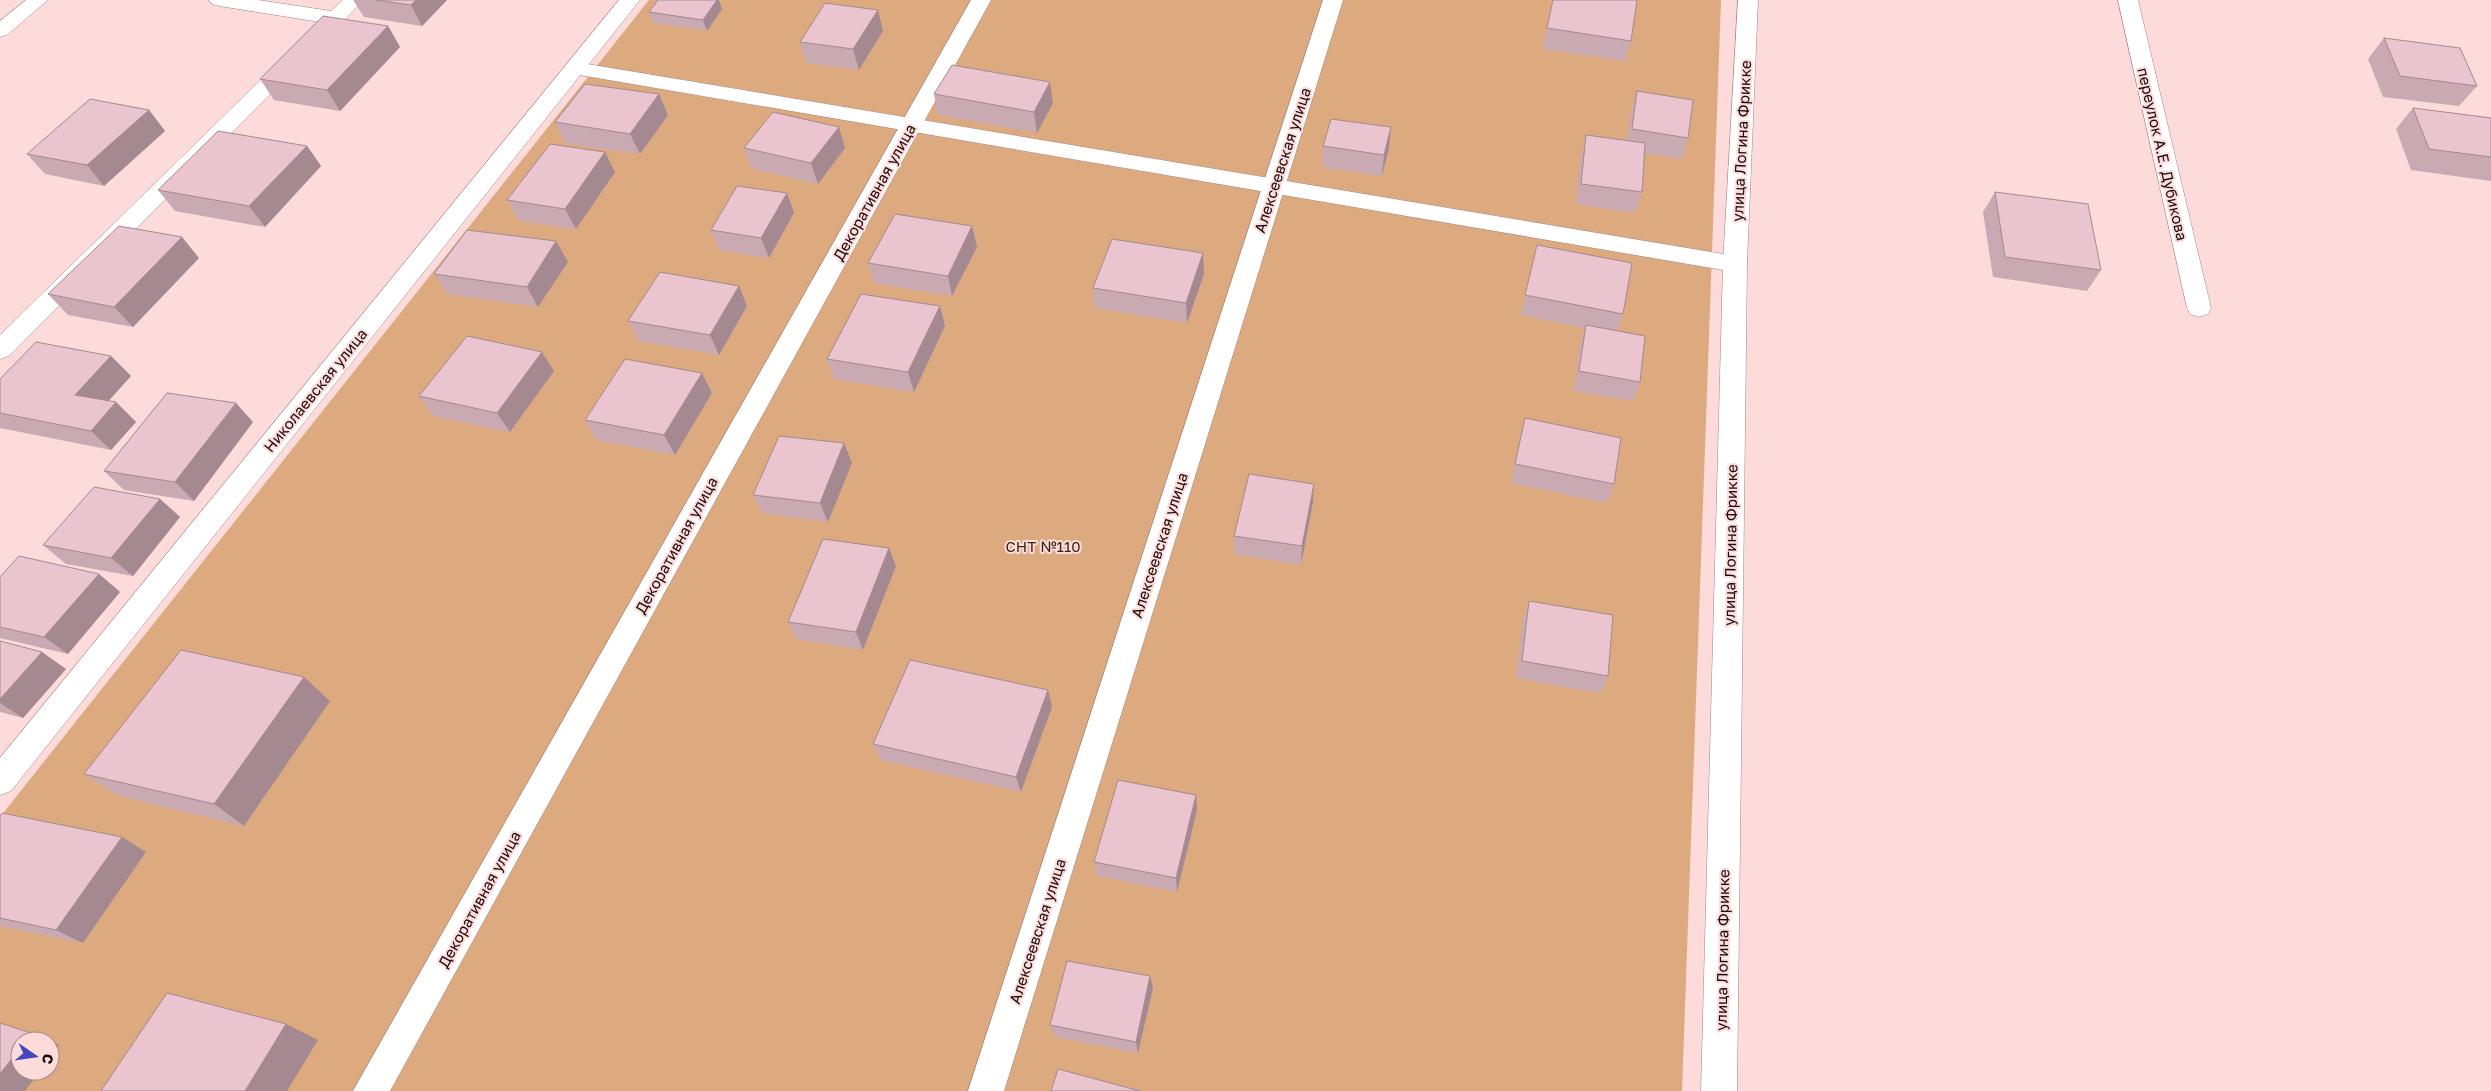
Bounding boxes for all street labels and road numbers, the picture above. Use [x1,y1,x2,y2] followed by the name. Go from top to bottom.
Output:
[1728,59,1754,222] street label: улица Логина Фрикке
[2134,66,2192,242] street label: переулок А.Е. Дубикова
[1250,85,1314,235] street label: Алексеевская улица
[829,121,919,263] street label: Декоративная улица
[260,325,370,455] street label: Николаевская улица
[1720,464,1740,626] street label: улица Логина Фрикке
[1127,470,1191,620] street label: Алексеевская улица
[631,474,721,616] street label: Декоративная улица
[434,828,524,970] street label: Декоративная улица
[1005,856,1069,1006] street label: Алексеевская улица
[1712,869,1732,1031] street label: улица Логина Фрикке

